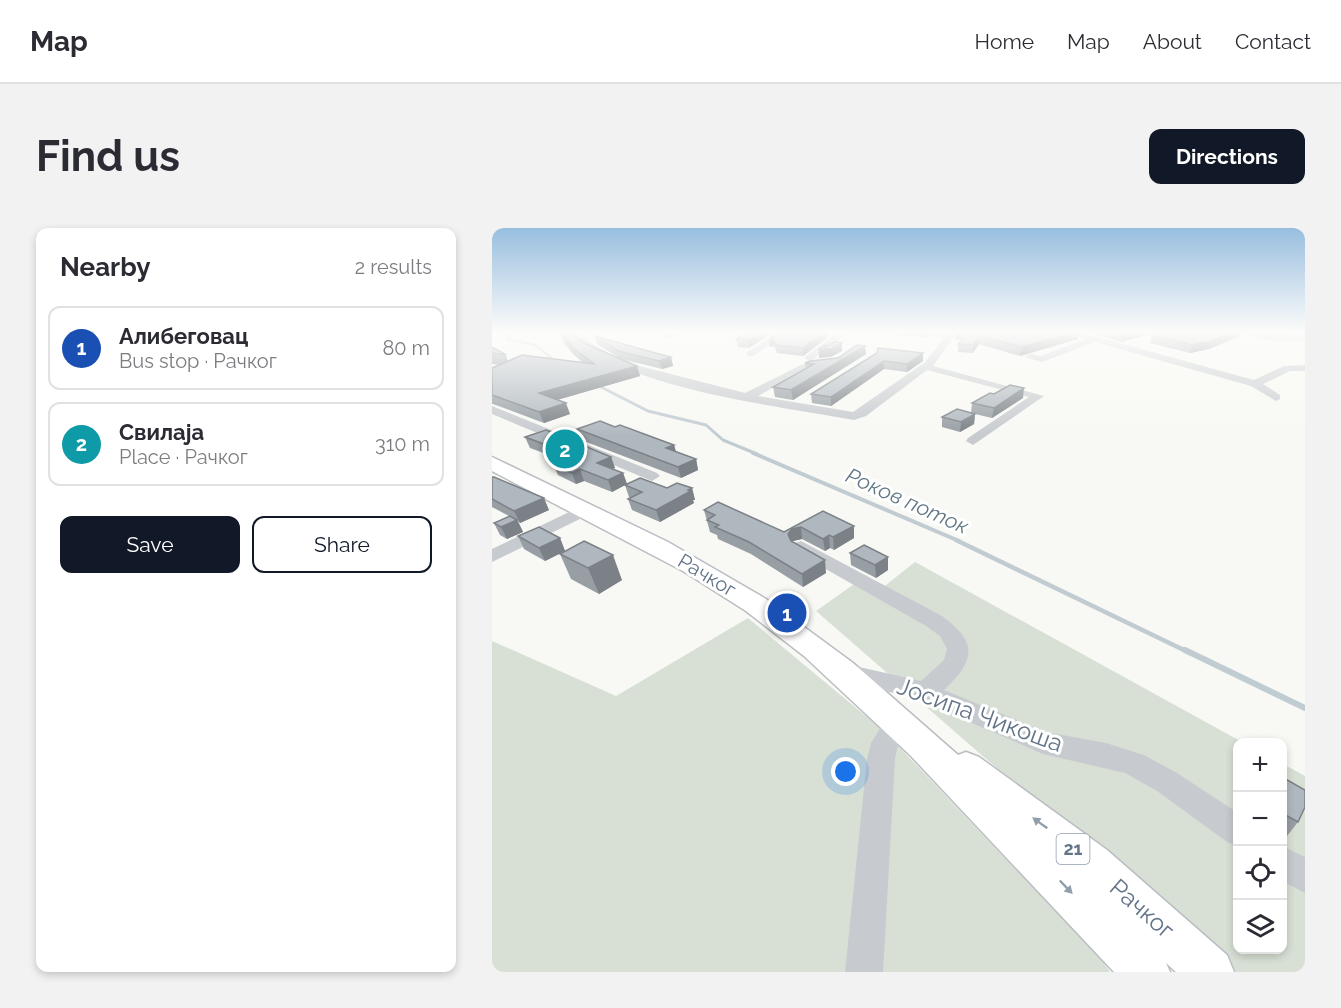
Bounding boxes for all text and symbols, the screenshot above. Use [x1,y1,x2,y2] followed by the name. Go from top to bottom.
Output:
[30,25,88,58] text: Map
[975,29,1034,54] text: Home
[1067,29,1110,54] text: Map
[1143,29,1202,54] text: About
[1235,29,1311,54] text: Contact
[1149,129,1305,184] button: Directions
[36,132,180,181] text: Find us
[60,252,150,282] text: Nearby
[355,255,432,279] text: 2 results
[119,323,248,349] text: Алибеговац
[77,336,86,360] text: 1
[382,336,430,360] text: 80 m
[119,349,277,373] text: Bus stop · Рачког
[119,419,204,445] text: Свилаја
[546,426,584,472] pin: 2
[76,432,87,456] text: 2
[375,432,430,456] text: 310 m
[119,445,248,469] text: Place · Рачког
[842,462,973,539] water label: Роков поток
[60,516,240,573] button: Save
[252,516,432,573] button: Share
[674,548,740,602] street label: Рачког
[768,590,806,636] pin: 1
[893,671,1067,758] street label: Јосипа Чикоша
[1233,738,1287,954] map controls
[1233,738,1287,792] button: +
[831,757,860,786] your location
[1233,792,1287,846] button: −
[1032,817,1047,829] one-way arrow
[1056,834,1090,864] road number: 21
[1233,846,1287,900] button: locate
[1104,873,1181,945] street label: Рачког
[1059,879,1073,894] one-way arrow
[1233,900,1287,954] button: layers

